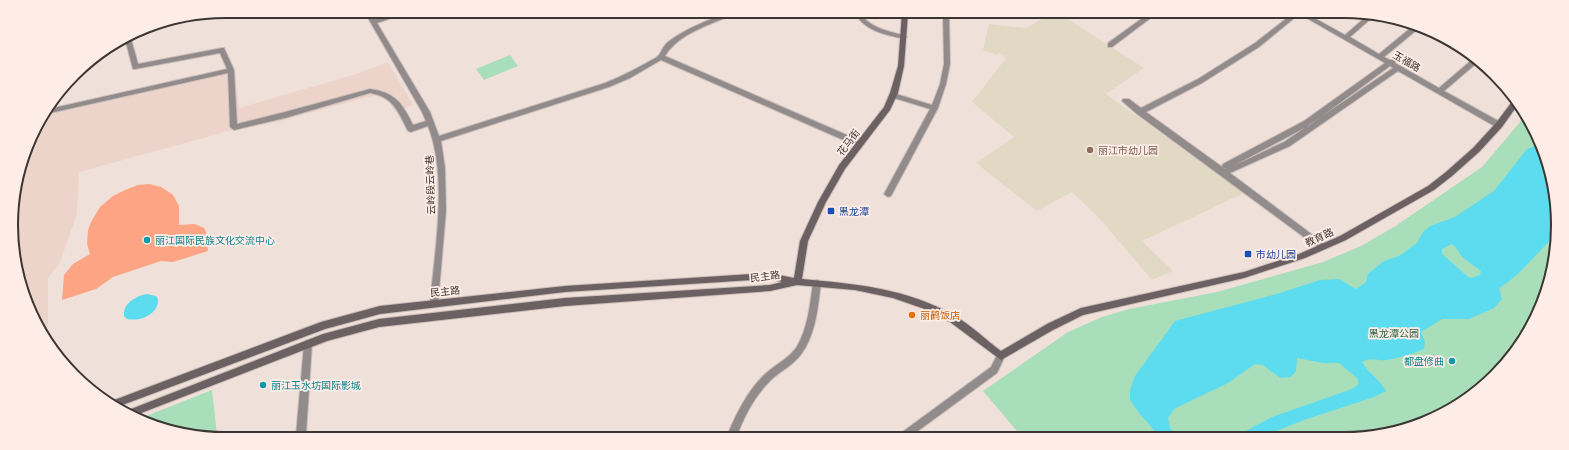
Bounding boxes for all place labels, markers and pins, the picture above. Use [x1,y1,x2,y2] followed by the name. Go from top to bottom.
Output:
[1098,144,1158,157] place label: 丽江市幼儿园
[1085,145,1095,155] marker: 丽江市幼儿园
[839,205,869,218] place label: 黑龙潭
[826,206,836,216] marker: 黑龙潭
[155,234,275,247] place label: 丽江国际民族文化交流中心
[142,235,152,245] marker: 丽江国际民族文化交流中心
[1256,248,1296,261] place label: 市幼儿园
[1243,249,1253,259] marker: 市幼儿园
[920,309,960,322] place label: 丽鹤饭店
[907,310,917,320] marker: 丽鹤饭店
[1404,355,1444,368] place label: 都盘修曲
[1447,356,1457,366] marker: 都盘修曲
[271,379,361,392] place label: 丽江玉水坊国际影城
[258,380,268,390] marker: 丽江玉水坊国际影城

